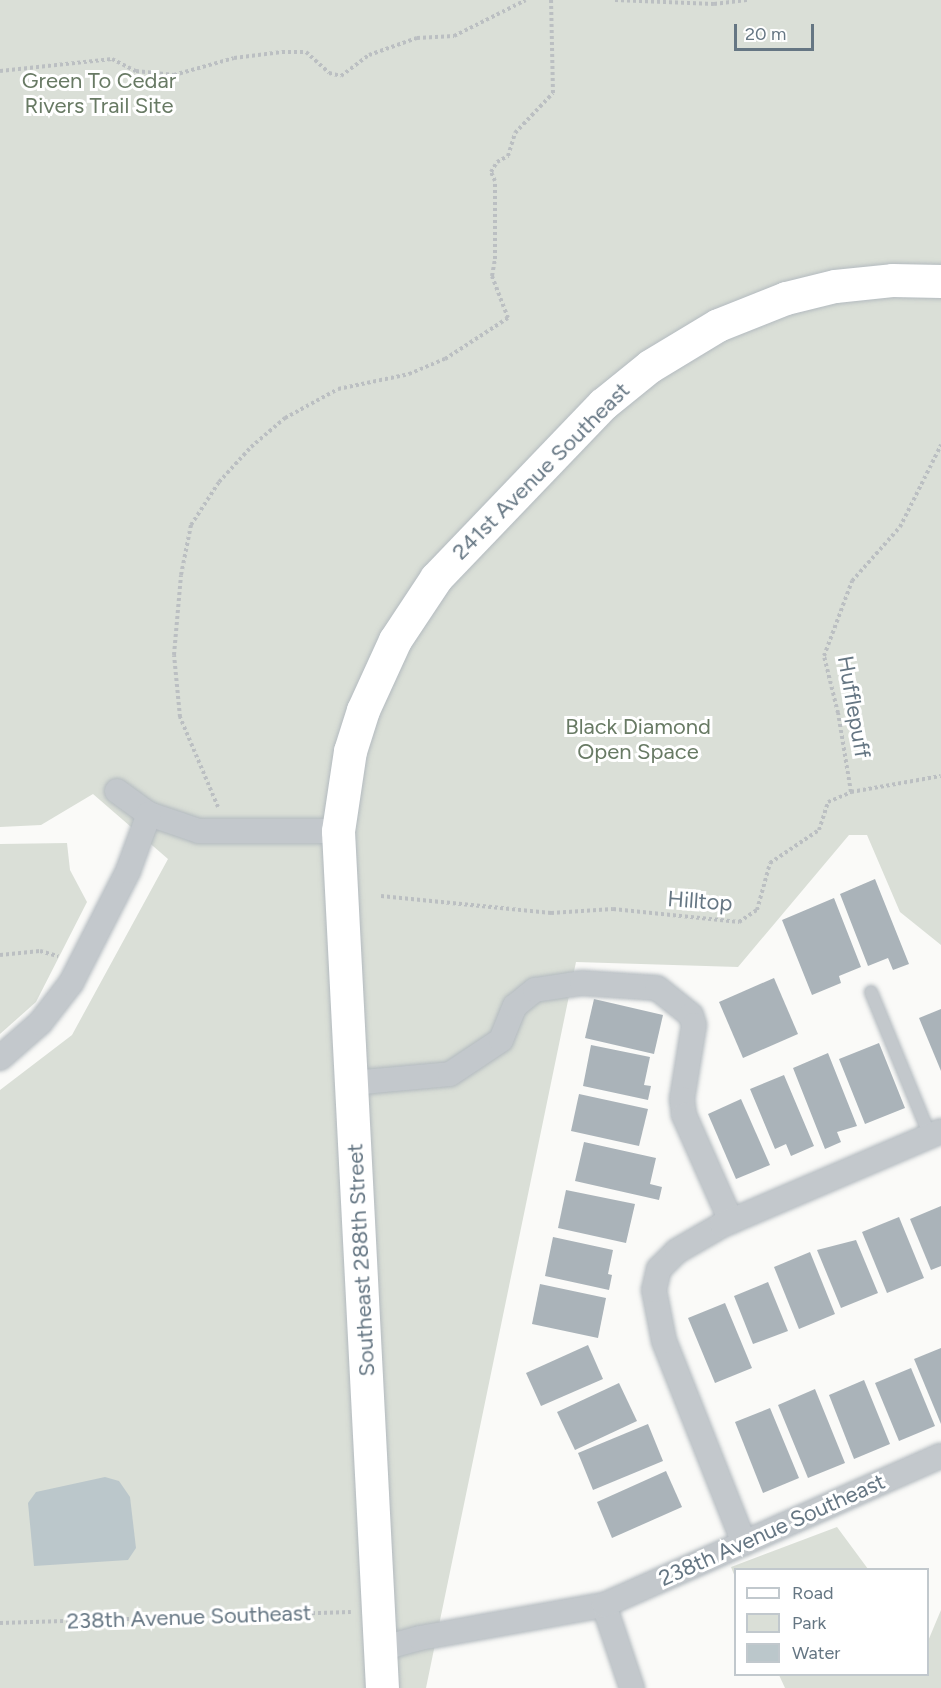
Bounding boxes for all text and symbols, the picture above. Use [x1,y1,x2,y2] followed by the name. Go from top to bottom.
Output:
[737,12,816,50] scale bar
[745,23,786,45] text: 20 m
[22,67,176,118] park label: Green To Cedar Rivers Trail Site
[447,377,635,565] street label: 241st Avenue Southeast
[832,654,876,760] street label: Hufflepuff
[565,713,711,764] park label: Black Diamond Open Space
[666,886,734,916] street label: Hilltop
[342,1143,380,1377] street label: Southeast 288th Street
[655,1468,889,1592] street label: 238th Avenue Southeast
[734,1568,929,1676] legend
[792,1582,833,1604] text: Road
[66,1600,312,1634] street label: 238th Avenue Southeast
[792,1612,826,1634] text: Park
[792,1642,840,1664] text: Water

